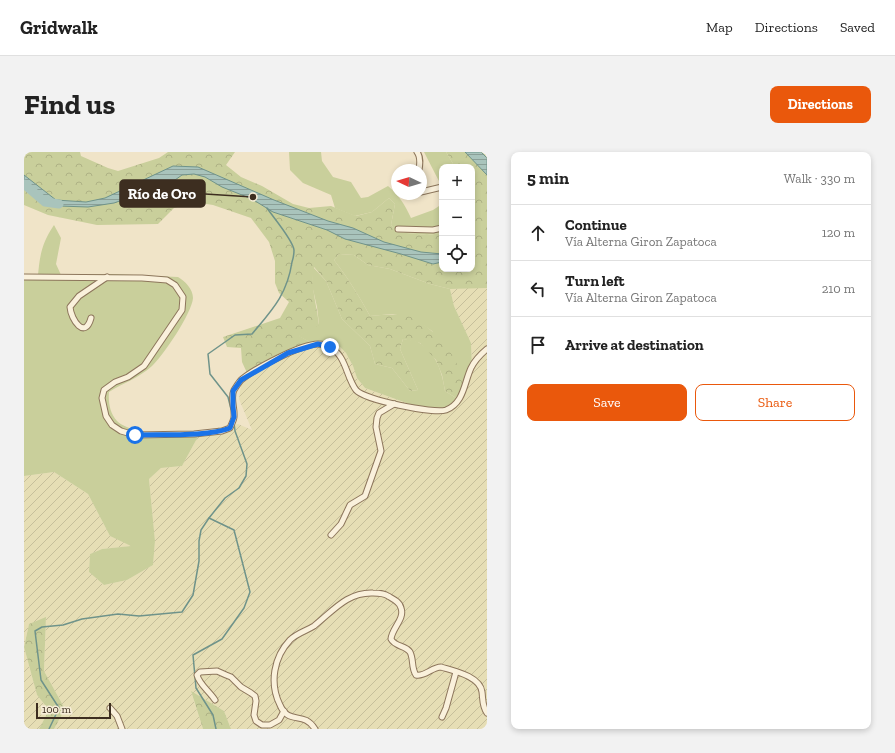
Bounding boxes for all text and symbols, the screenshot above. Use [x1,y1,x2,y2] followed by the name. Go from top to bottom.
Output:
[20,16,98,39] text: Gridwalk
[706,19,733,36] text: Map
[755,19,818,36] text: Directions
[840,19,875,36] text: Saved
[770,86,871,123] button: Directions
[24,88,115,121] text: Find us
[391,164,427,200] north arrow
[439,164,475,272] map controls
[439,164,475,200] button: +
[527,168,569,188] text: 5 min
[784,171,855,186] text: Walk · 330 m
[120,180,205,207] callout: Río de Oro
[128,185,196,203] text: Río de Oro
[439,200,475,236] button: −
[565,216,627,234] text: Continue
[527,222,549,244] icon: ahead
[822,225,855,240] text: 120 m
[565,234,717,249] text: Vía Alterna Giron Zapatoca
[439,236,475,272] button: locate
[565,272,625,290] text: Turn left
[527,278,549,300] icon: left
[822,281,855,296] text: 210 m
[565,290,717,305] text: Vía Alterna Giron Zapatoca
[527,334,549,356] icon: arrive
[565,336,704,354] text: Arrive at destination
[321,338,339,356] route end
[527,384,687,421] button: Save
[695,384,855,421] button: Share
[126,426,144,444] route start
[36,701,111,720] scale bar
[42,703,71,716] text: 100 m

